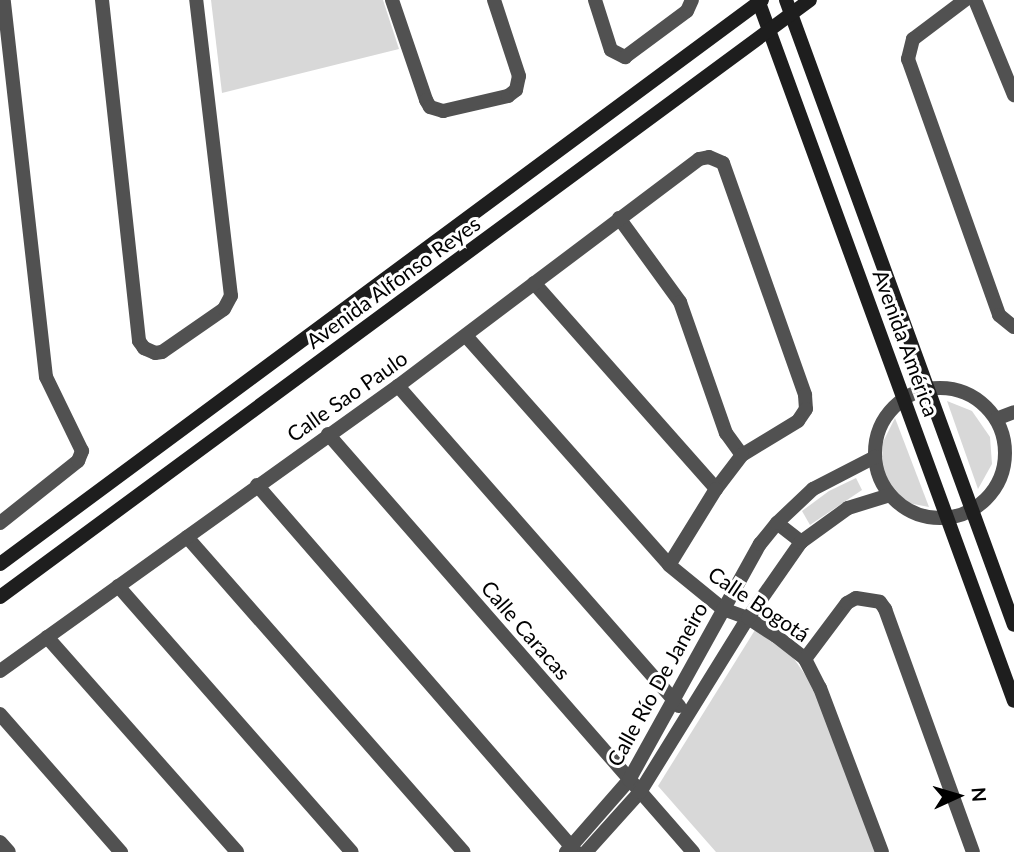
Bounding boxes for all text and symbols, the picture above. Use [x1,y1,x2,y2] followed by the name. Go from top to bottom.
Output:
[301,210,485,354] street label: Avenida Alfonso Reyes
[868,266,944,420] street label: Avenida América
[282,345,412,447] street label: Calle Sao Paulo
[704,561,814,647] street label: Calle Bogotá
[476,575,576,685] street label: Calle Caracas
[601,597,713,771] street label: Calle Río De Janeiro
[923,761,993,831] north arrow
[967,786,991,803] text: N

